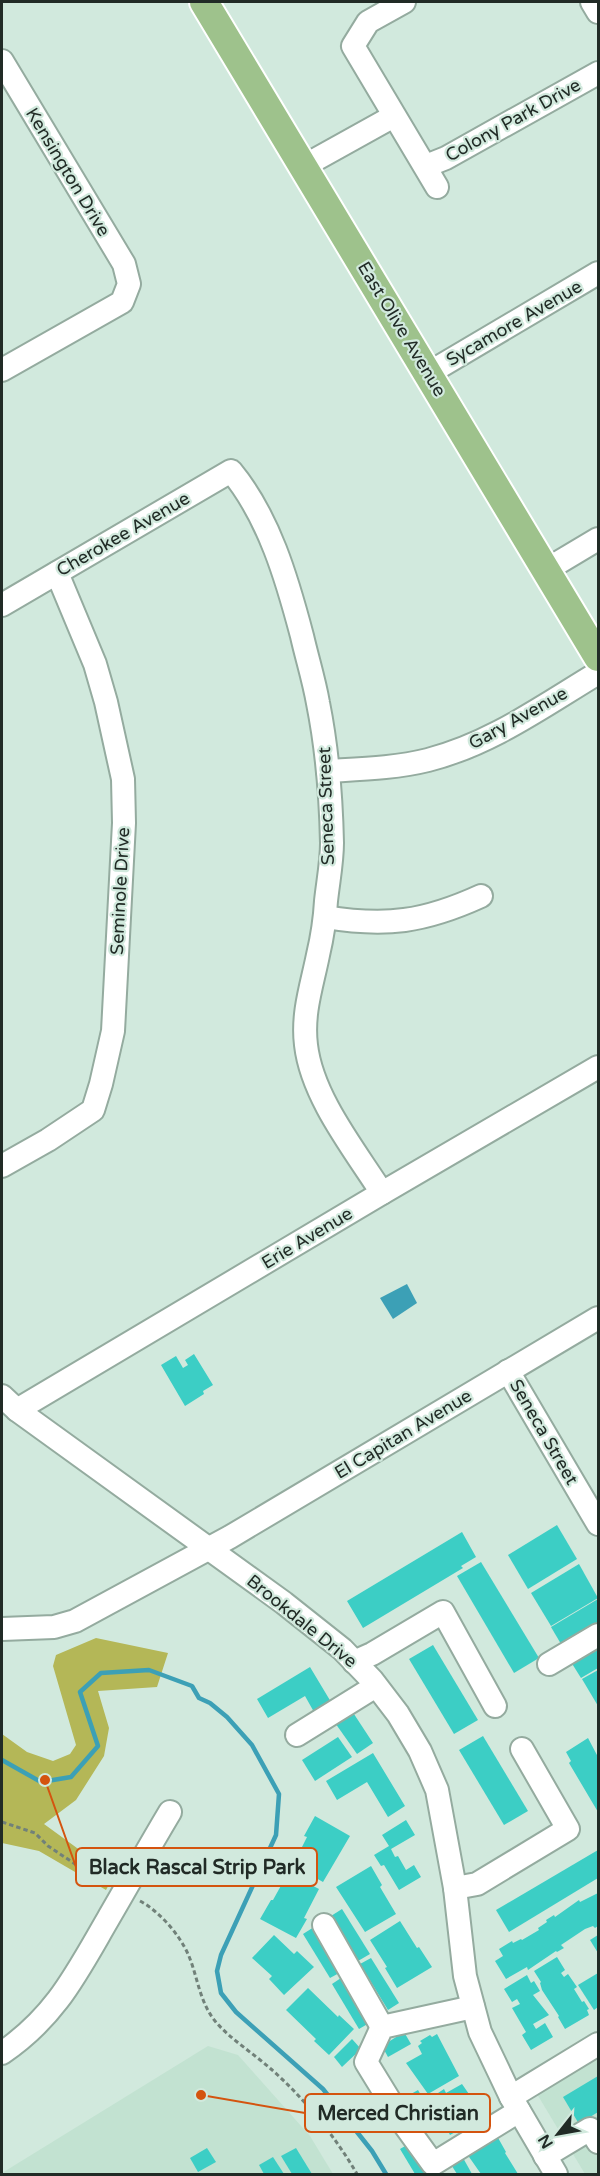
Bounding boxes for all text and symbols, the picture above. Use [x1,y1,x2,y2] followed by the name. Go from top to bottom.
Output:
[442,74,584,166] street label: Colony Park Drive
[21,104,115,240] street label: Kensington Drive
[353,257,451,401] street label: East Olive Avenue
[442,275,586,371] street label: Sycamore Avenue
[52,487,194,581] street label: Cherokee Avenue
[465,682,571,754] street label: Gary Avenue
[313,746,339,865] street label: Seneca Street
[106,827,134,955] street label: Seminole Drive
[258,1202,356,1274] street label: Erie Avenue
[505,1375,583,1489] street label: Seneca Street
[330,1384,476,1484] street label: El Capitan Avenue
[242,1570,362,1672] street label: Brookdale Drive
[76,1848,317,1886] callout: Black Rascal Strip Park
[89,1856,305,1880] text: Black Rascal Strip Park
[305,2094,490,2132] callout: Merced Christian
[317,2102,479,2126] text: Merced Christian
[528,2104,588,2164] north arrow
[534,2131,558,2152] text: N

